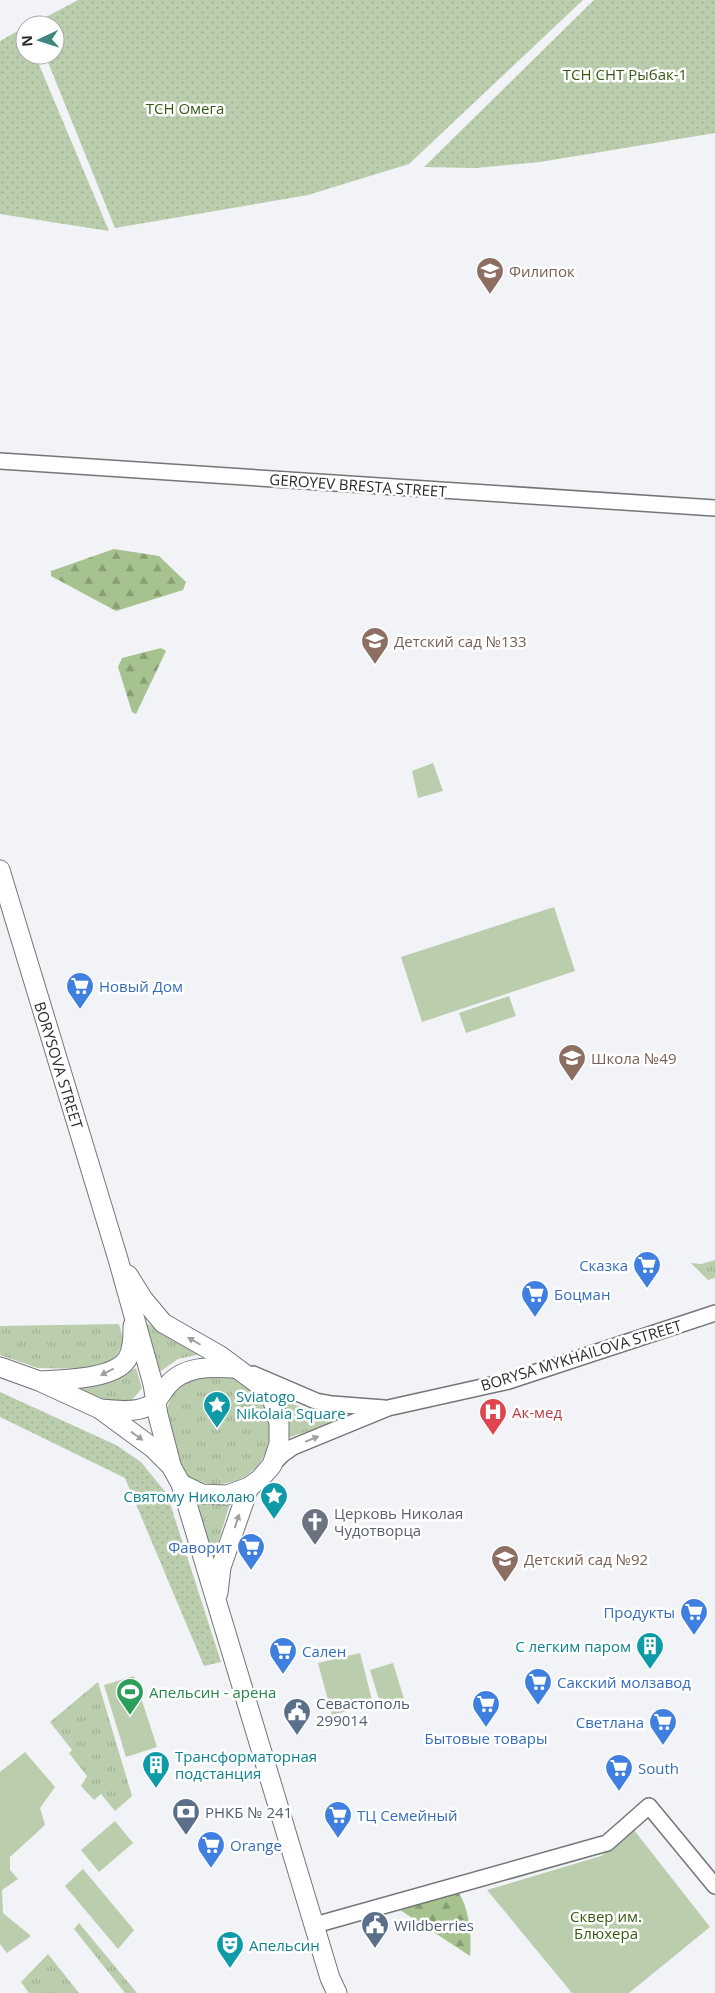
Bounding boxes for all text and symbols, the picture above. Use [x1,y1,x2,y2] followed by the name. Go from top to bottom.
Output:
[15,15,65,65] north arrow
[17,35,36,47] text: N
[563,64,687,84] park label: ТСН СНТ Рыбак-1
[146,98,224,118] park label: ТСН Омега
[475,256,505,295] school or university icon: Филипок
[509,261,575,281] place label: Филипок
[269,469,448,501] street label: GEROYEV BRESTA STREET
[360,626,390,665] school or university icon: Детский сад №133
[394,631,527,651] place label: Детский сад №133
[65,971,95,1010] supermarket icon: Новый Дом
[99,976,183,996] place label: Новый Дом
[30,999,88,1132] street label: BORYSOVA STREET
[557,1043,587,1082] school or university icon: Школа №49
[591,1048,677,1068] place label: Школа №49
[632,1250,662,1289] supermarket icon: Сказка
[579,1255,628,1275] place label: Сказка
[520,1279,550,1318] supermarket icon: Боцман
[554,1284,610,1304] place label: Боцман
[478,1315,685,1395] street label: BORYSA MYKHAILOVA STREET
[188,1337,201,1346] one-way arrow
[100,1368,115,1376] one-way arrow
[236,1386,346,1423] place label: Sviatogo Nikolaia Square
[202,1390,232,1429] place icon: Sviatogo Nikolaia Square
[478,1397,508,1436] hospital icon: Ак-мед
[512,1402,562,1422] place label: Ак-мед
[130,1431,143,1441] one-way arrow
[305,1435,320,1443] one-way arrow
[259,1481,289,1520] place icon: Святому Николаю
[123,1486,255,1506] place label: Святому Николаю
[334,1503,463,1540] place label: Церковь Николая Чудотворца
[300,1507,330,1546] church icon: Церковь Николая Чудотворца
[233,1513,241,1528] one-way arrow
[236,1532,266,1571] supermarket icon: Фаворит
[168,1537,232,1557] place label: Фаворит
[490,1544,520,1583] school or university icon: Детский сад №92
[524,1549,648,1569] place label: Детский сад №92
[679,1597,709,1636] supermarket icon: Продукты
[603,1602,675,1622] place label: Продукты
[635,1631,665,1670] building icon: С легким паром
[268,1636,298,1675] supermarket icon: Сален
[515,1636,631,1656] place label: С легким паром
[302,1641,346,1661] place label: Сален
[523,1667,553,1706] supermarket icon: Сакский молзавод
[557,1672,691,1692] place label: Сакский молзавод
[115,1677,145,1716] sports icon: Апельсин - арена
[149,1682,276,1702] place label: Апельсин - арена
[471,1689,501,1728] supermarket icon: Бытовые товары
[316,1693,410,1730] place label: Севастополь 299014
[282,1697,312,1736] public building icon: Севастополь 299014
[648,1707,678,1746] supermarket icon: Светлана
[576,1712,644,1732] place label: Светлана
[425,1728,547,1748] place label: Бытовые товары
[175,1746,317,1783] place label: Трансформаторная подстанция
[141,1750,171,1789] building icon: Трансформаторная подстанция
[604,1753,634,1792] supermarket icon: South
[638,1758,679,1778] place label: South
[171,1797,201,1836] bank icon: РНКБ № 241
[323,1800,353,1839] supermarket icon: ТЦ Семейный
[205,1802,292,1822] place label: РНКБ № 241
[357,1805,458,1825] place label: ТЦ Семейный
[196,1830,226,1869] supermarket icon: Orange
[230,1835,282,1855] place label: Orange
[570,1906,642,1943] park label: Сквер им. Блюхера
[360,1910,390,1949] public building icon: Wildberries
[394,1915,474,1935] place label: Wildberries
[215,1930,245,1969] theatre icon: Апельсин
[249,1935,320,1955] place label: Апельсин

